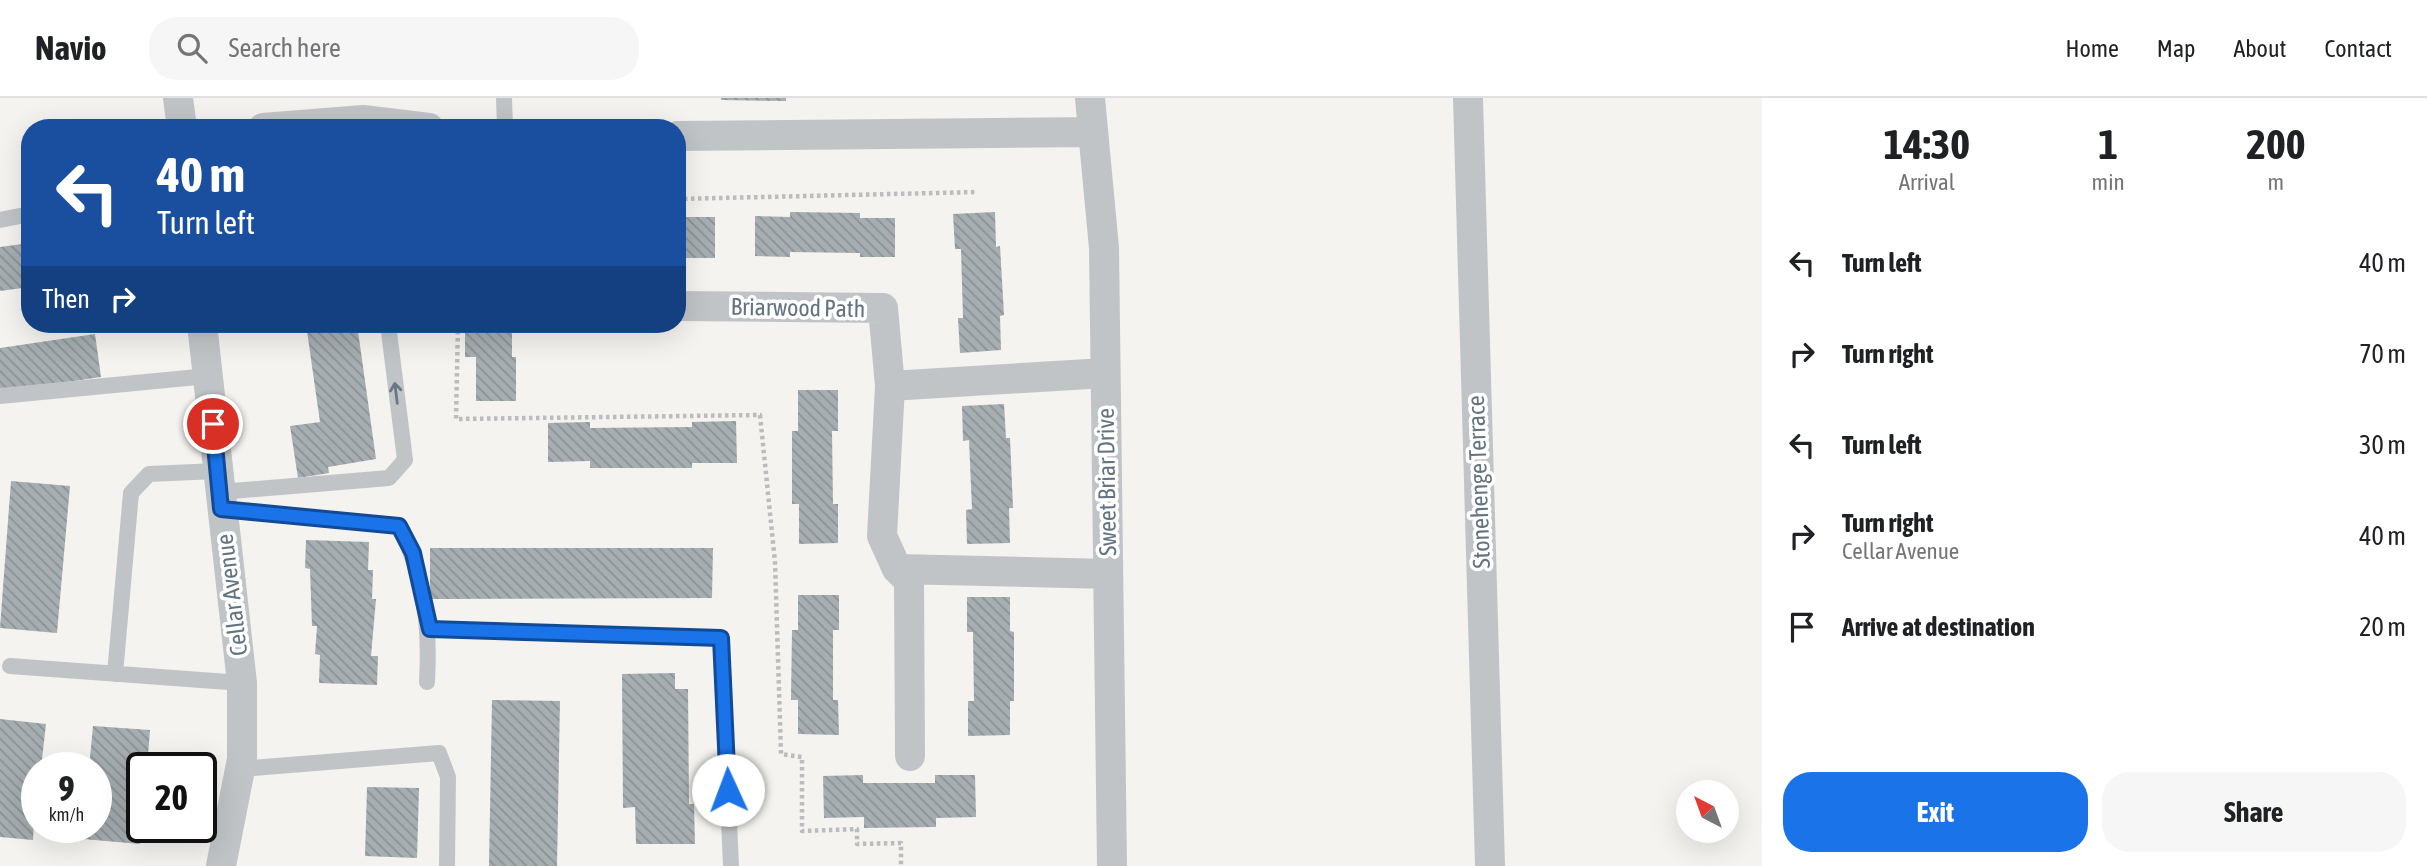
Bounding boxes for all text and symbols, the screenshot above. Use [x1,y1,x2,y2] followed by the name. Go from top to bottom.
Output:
[149,17,639,80] search box
[35,29,107,67] text: Navio
[173,29,211,67] icon: search
[229,33,341,63] text: Search here
[2065,35,2119,62] text: Home
[2157,35,2195,62] text: Map
[2233,35,2286,62] text: About
[2324,35,2392,62] text: Contact
[1884,120,1970,168] text: 14:30
[2098,120,2118,168] text: 1
[2246,120,2305,168] text: 200
[157,146,245,202] text: 40 m
[42,147,133,238] icon: left
[1899,169,1955,195] text: Arrival
[2092,169,2125,195] text: min
[2268,169,2284,195] text: m
[157,204,255,241] text: Turn left
[1783,244,1821,282] icon: left
[1842,248,1922,278] text: Turn left
[2359,248,2406,278] text: 40 m
[104,280,142,318] icon: right
[42,284,90,314] text: Then
[731,293,865,322] street label: Briarwood Path
[1783,335,1821,373] icon: right
[1842,339,1933,369] text: Turn right
[2359,339,2406,369] text: 70 m
[390,382,403,404] one-way arrow
[183,394,243,454] pin
[1462,395,1495,569] street label: Stonehenge Terrace
[194,405,232,443] icon: arrive
[1092,408,1121,556] street label: Sweet Briar Drive
[1783,426,1821,464] icon: left
[1842,430,1922,460] text: Turn left
[2359,430,2406,460] text: 30 m
[1842,508,1933,538] text: Turn right
[1783,517,1821,555] icon: right
[2359,521,2406,551] text: 40 m
[211,533,252,657] street label: Cellar Avenue
[1842,538,1959,564] text: Cellar Avenue
[1783,608,1821,646] icon: arrive
[1842,612,2035,642] text: Arrive at destination
[2359,612,2406,642] text: 20 m
[126,752,217,843] speed limit sign: 20
[691,753,765,827] position arrow
[58,768,75,808] text: 9
[1783,772,2088,852] button: Exit
[2102,772,2406,852] button: Share
[1676,780,1740,844] north arrow
[1676,780,1739,843] map controls
[49,804,84,825] text: km/h

